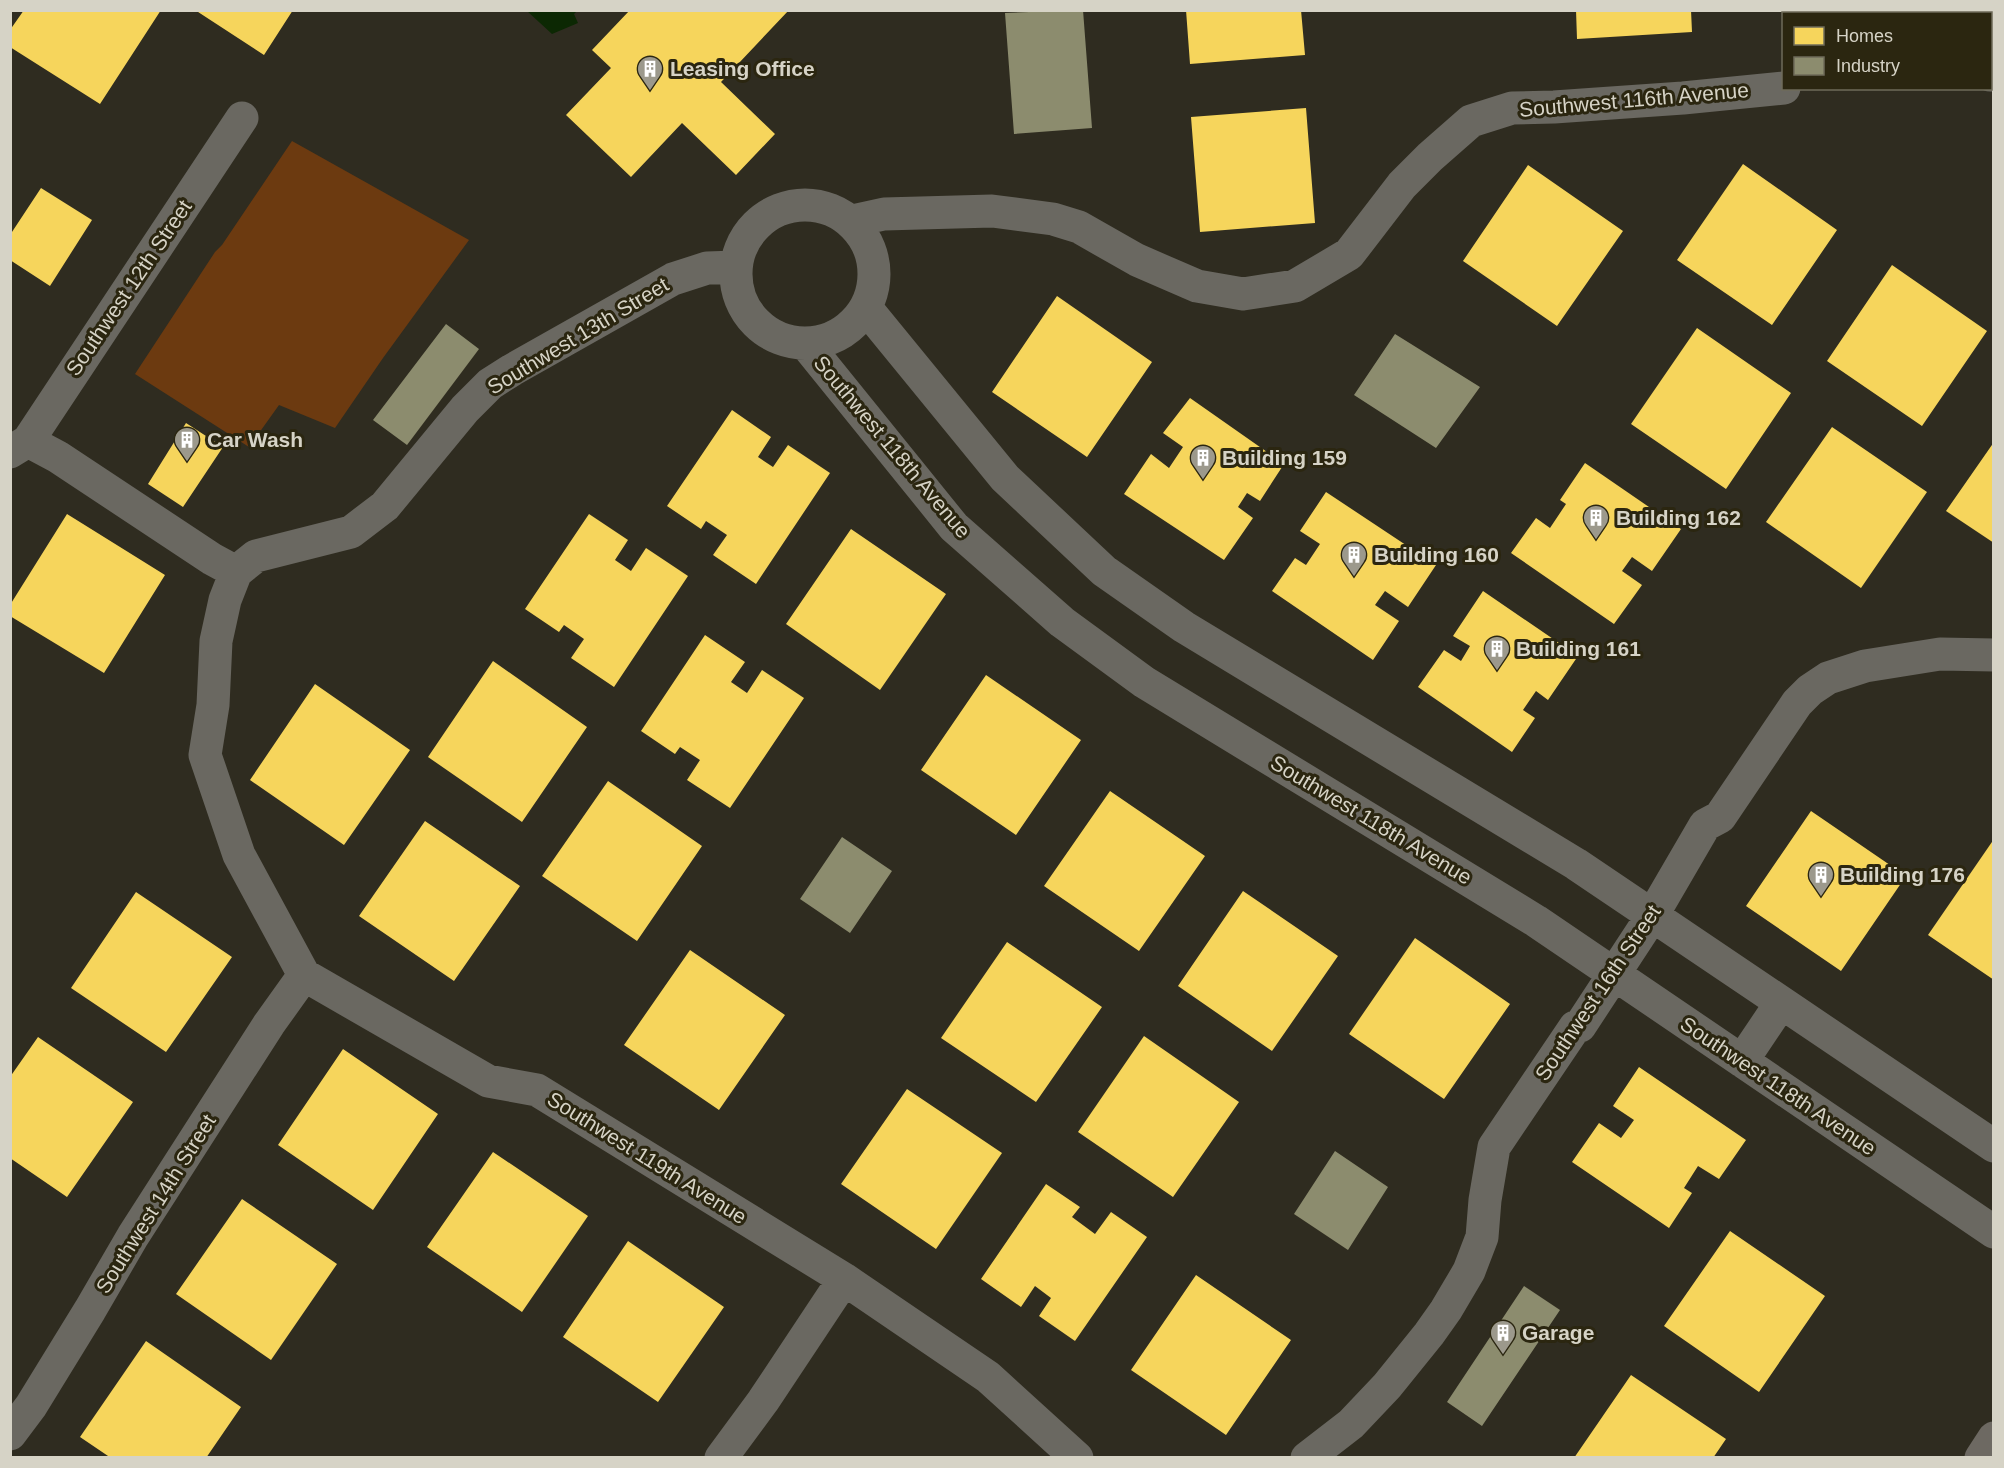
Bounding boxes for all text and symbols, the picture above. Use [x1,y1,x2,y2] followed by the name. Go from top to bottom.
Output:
[1782,12,1992,90] legend
[1836,26,1893,46] text: Homes
[635,54,665,92] building icon: Leasing Office
[1836,56,1900,76] text: Industry
[670,57,815,80] place label: Leasing Office
[1518,78,1750,121] street label: Southwest 116th Avenue
[61,196,196,380] street label: Southwest 12th Street
[483,272,672,399] street label: Southwest 13th Street
[810,351,975,542] street label: Southwest 118th Avenue
[172,425,202,463] building icon: Car Wash
[207,428,303,451] place label: Car Wash
[1188,443,1218,481] building icon: Building 159
[1222,446,1347,469] place label: Building 159
[1581,503,1611,541] building icon: Building 162
[1616,506,1741,529] place label: Building 162
[1339,540,1369,578] building icon: Building 160
[1374,543,1499,566] place label: Building 160
[1482,634,1512,672] building icon: Building 161
[1516,637,1641,660] place label: Building 161
[1267,750,1476,889] street label: Southwest 118th Avenue
[1806,860,1836,898] building icon: Building 176
[1840,863,1965,886] place label: Building 176
[1530,901,1665,1085] street label: Southwest 16th Street
[1676,1012,1880,1160] street label: Southwest 118th Avenue
[543,1087,751,1228] street label: Southwest 119th Avenue
[91,1110,220,1297] street label: Southwest 14th Street
[1488,1318,1518,1356] building icon: Garage
[1522,1321,1594,1344] place label: Garage

